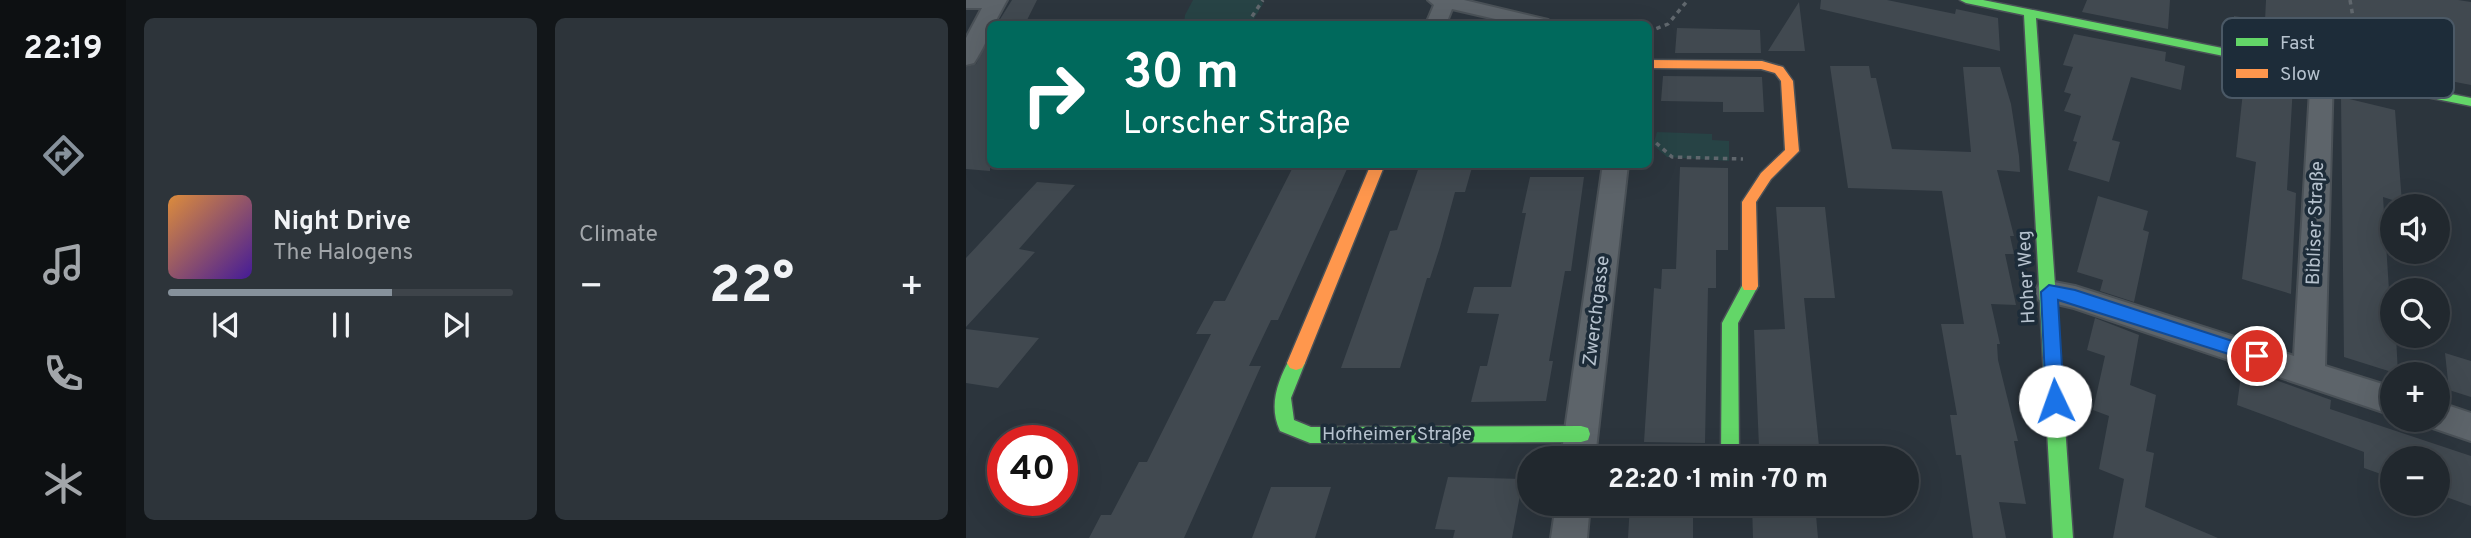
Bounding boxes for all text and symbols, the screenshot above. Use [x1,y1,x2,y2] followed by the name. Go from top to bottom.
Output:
[2222,18,2454,98] legend
[23,30,103,70] text: 22:19
[2280,32,2315,56] text: Fast
[1123,44,1239,106] text: 30 m
[1008,49,1099,140] icon: right
[2280,63,2320,87] text: Slow
[1123,105,1351,145] text: Lorscher Straße
[39,131,88,180] icon: directions
[2302,161,2330,285] street label: Bibliser Straße
[2380,194,2450,516] map controls
[2380,194,2450,264] button: sound
[273,206,411,239] text: Night Drive
[579,221,658,250] text: Climate
[2013,230,2041,324] street label: Hoher Weg
[273,239,413,268] text: The Halogens
[39,240,88,289] icon: music
[1578,254,1616,368] street label: Zwerchgasse
[709,255,794,321] text: 22°
[579,264,604,313] text: −
[899,264,924,313] text: +
[2380,278,2450,348] button: search
[207,306,245,344] icon: previous
[322,306,360,344] icon: pause
[437,306,475,344] icon: next
[2227,326,2287,386] pin
[2238,337,2276,375] icon: arrive
[39,349,88,398] icon: phone
[2380,362,2450,432] button: +
[2018,364,2092,438] position arrow
[1322,423,1472,447] street label: Hofheimer Straße
[987,425,1078,516] speed limit sign: 40
[2380,446,2450,516] button: −
[39,459,88,508] icon: climate
[1608,464,1828,497] text: 22:20 · 1 min · 70 m

